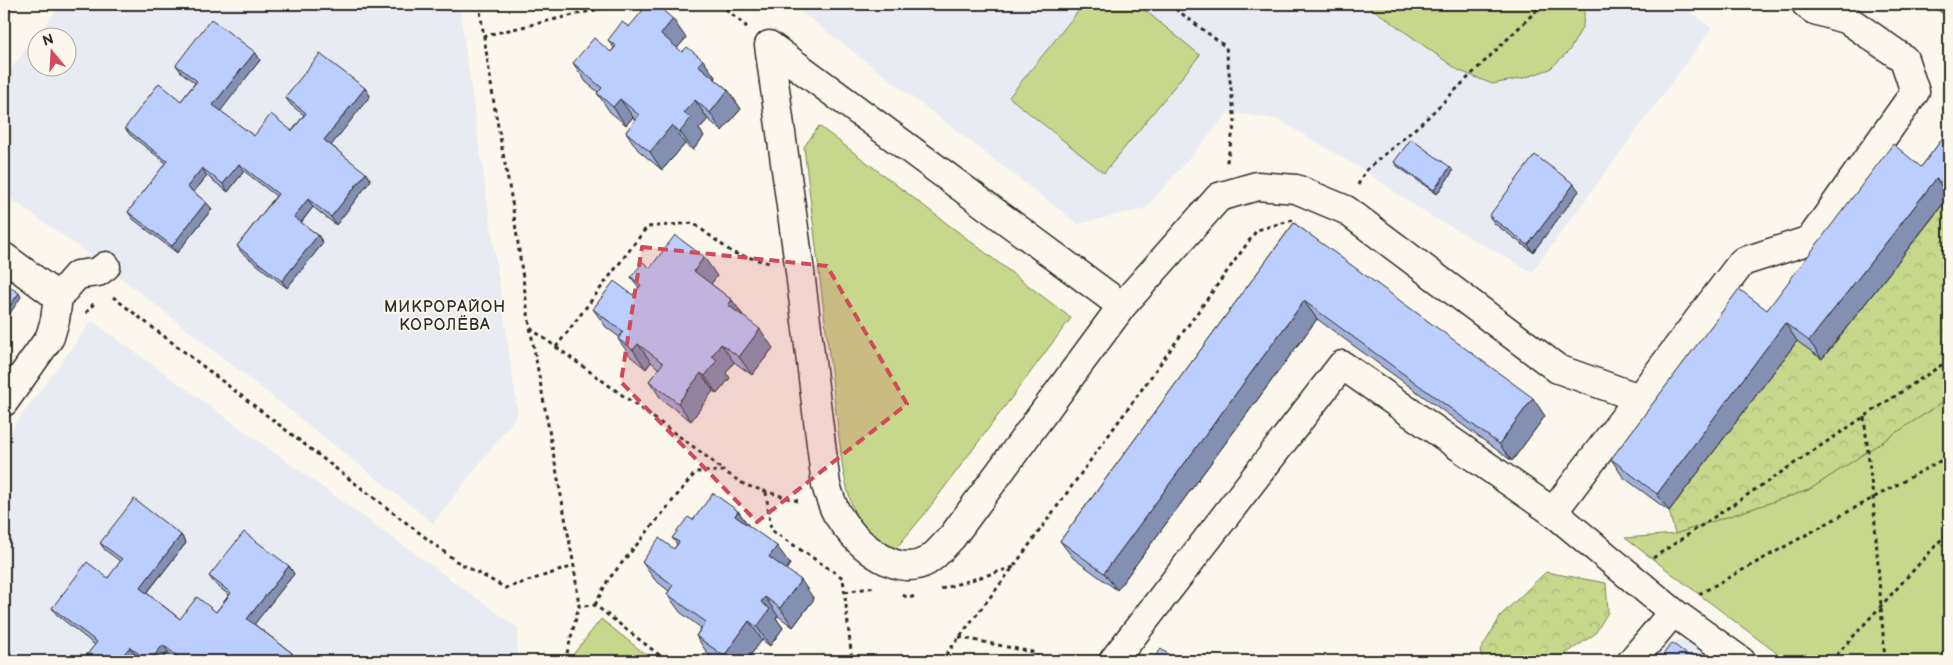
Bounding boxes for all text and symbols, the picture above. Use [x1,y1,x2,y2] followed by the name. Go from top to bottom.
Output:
[28,28,78,78] north arrow
[41,30,56,50] text: N
[384,298,506,335] district label: МИКРОРАЙОН КОРОЛЁВА

